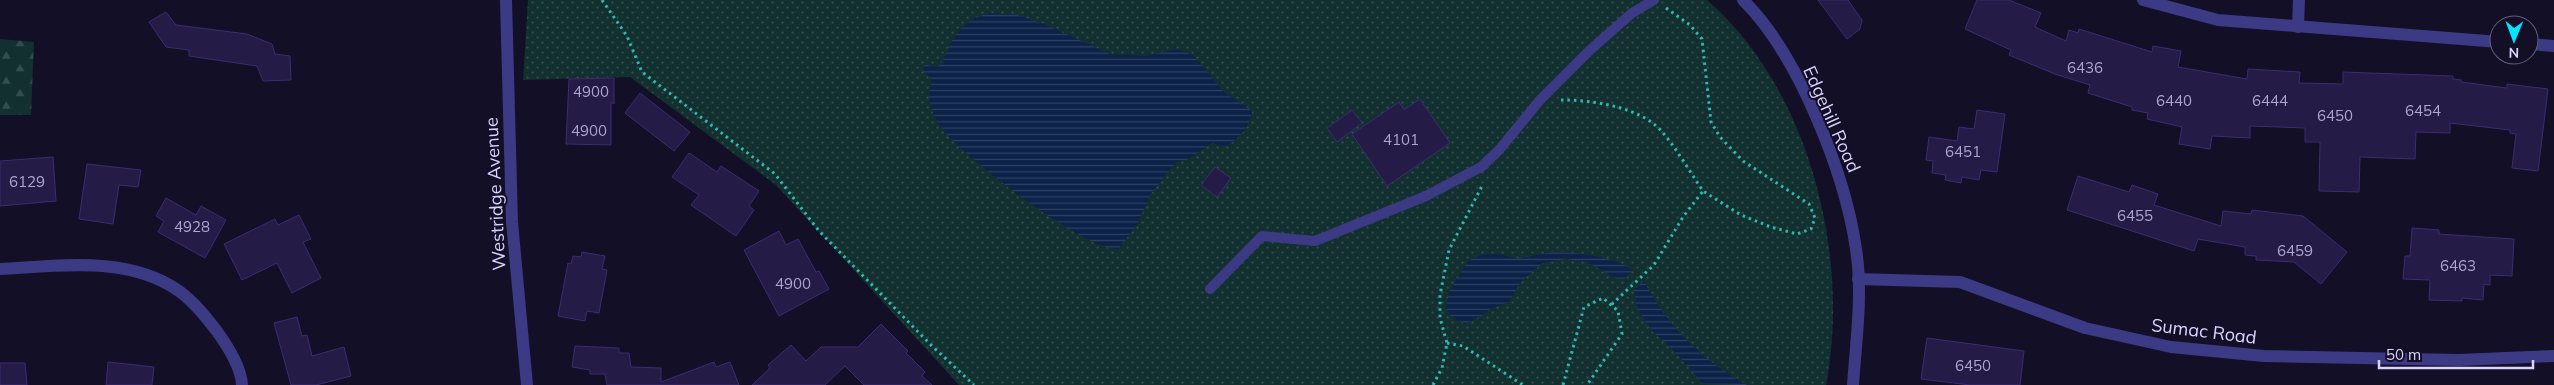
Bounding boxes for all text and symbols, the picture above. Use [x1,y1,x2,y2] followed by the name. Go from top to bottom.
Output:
[2489,15,2539,65] north arrow
[2508,44,2519,62] text: N
[2067,58,2103,77] house number: 6436
[1798,62,1866,176] street label: Edgehill Road
[573,82,609,101] house number: 4900
[2156,91,2192,110] house number: 6440
[2252,91,2288,110] house number: 6444
[2405,101,2441,120] house number: 6454
[2317,106,2353,125] house number: 6450
[479,117,511,271] street label: Westridge Avenue
[571,121,607,140] house number: 4900
[1383,130,1419,149] house number: 4101
[1945,142,1981,161] house number: 6451
[9,172,45,191] house number: 6129
[2117,206,2153,225] house number: 6455
[174,217,210,236] house number: 4928
[2277,241,2313,260] house number: 6459
[2440,256,2476,275] house number: 6463
[775,274,811,293] house number: 4900
[2150,313,2258,349] street label: Sumac Road
[2379,338,2533,370] scale bar
[2386,345,2421,364] text: 50 m
[1955,356,1991,375] house number: 6450

